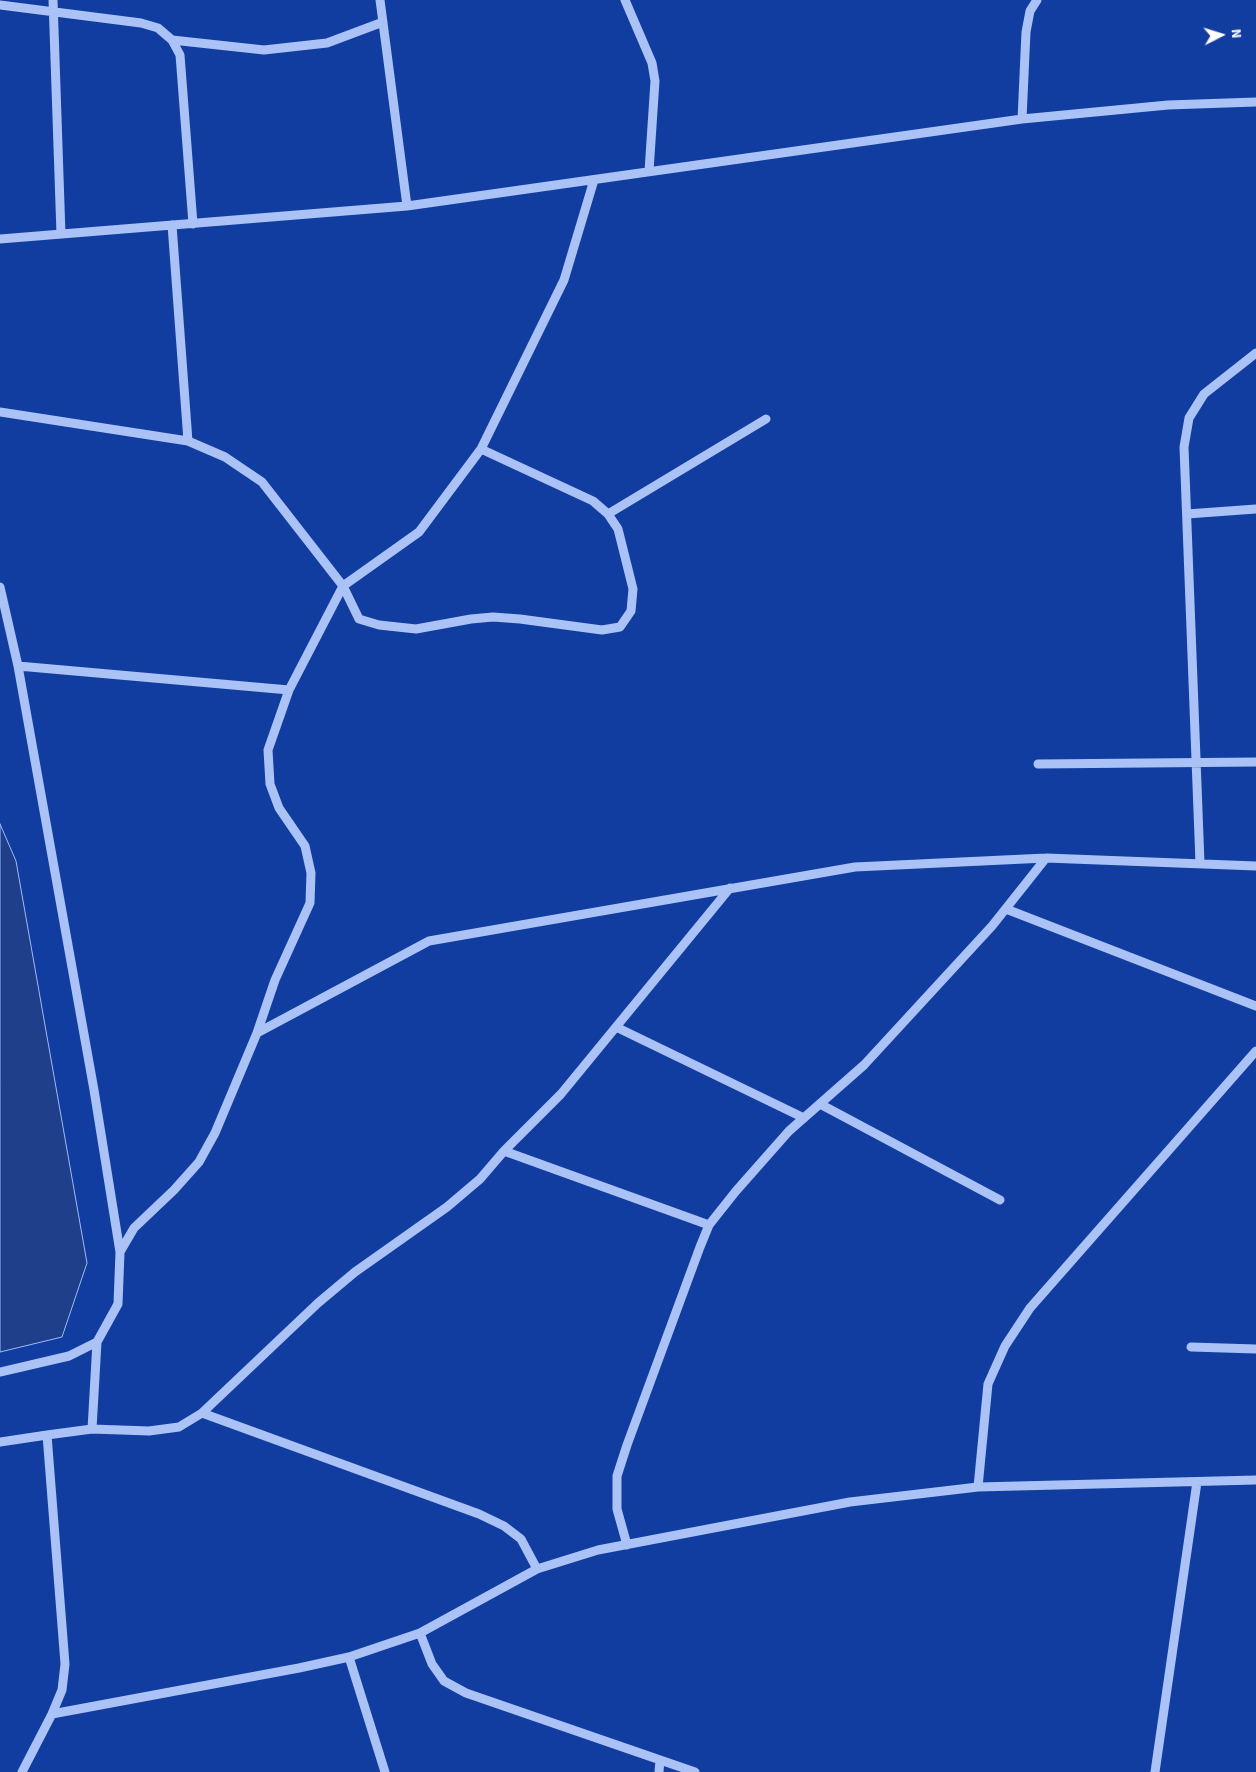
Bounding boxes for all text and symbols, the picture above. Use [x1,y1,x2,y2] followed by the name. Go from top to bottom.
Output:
[1196,10,1246,60] north arrow
[1226,28,1246,39] text: N

